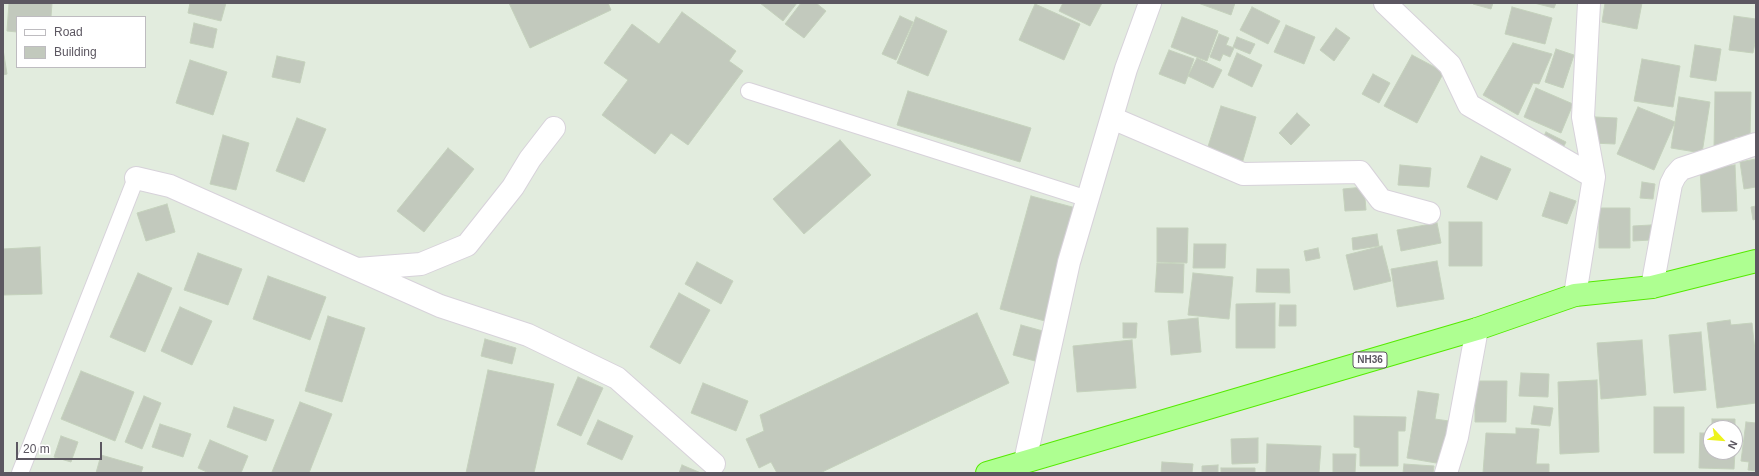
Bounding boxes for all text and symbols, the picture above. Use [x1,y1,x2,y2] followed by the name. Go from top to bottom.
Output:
[16,16,146,68] legend
[54,25,83,39] text: Road
[54,45,97,59] text: Building
[1353,352,1387,368] road number: NH36
[1703,420,1743,460] north arrow
[18,434,104,460] scale bar
[1726,439,1740,451] text: N
[23,442,50,456] text: 20 m

